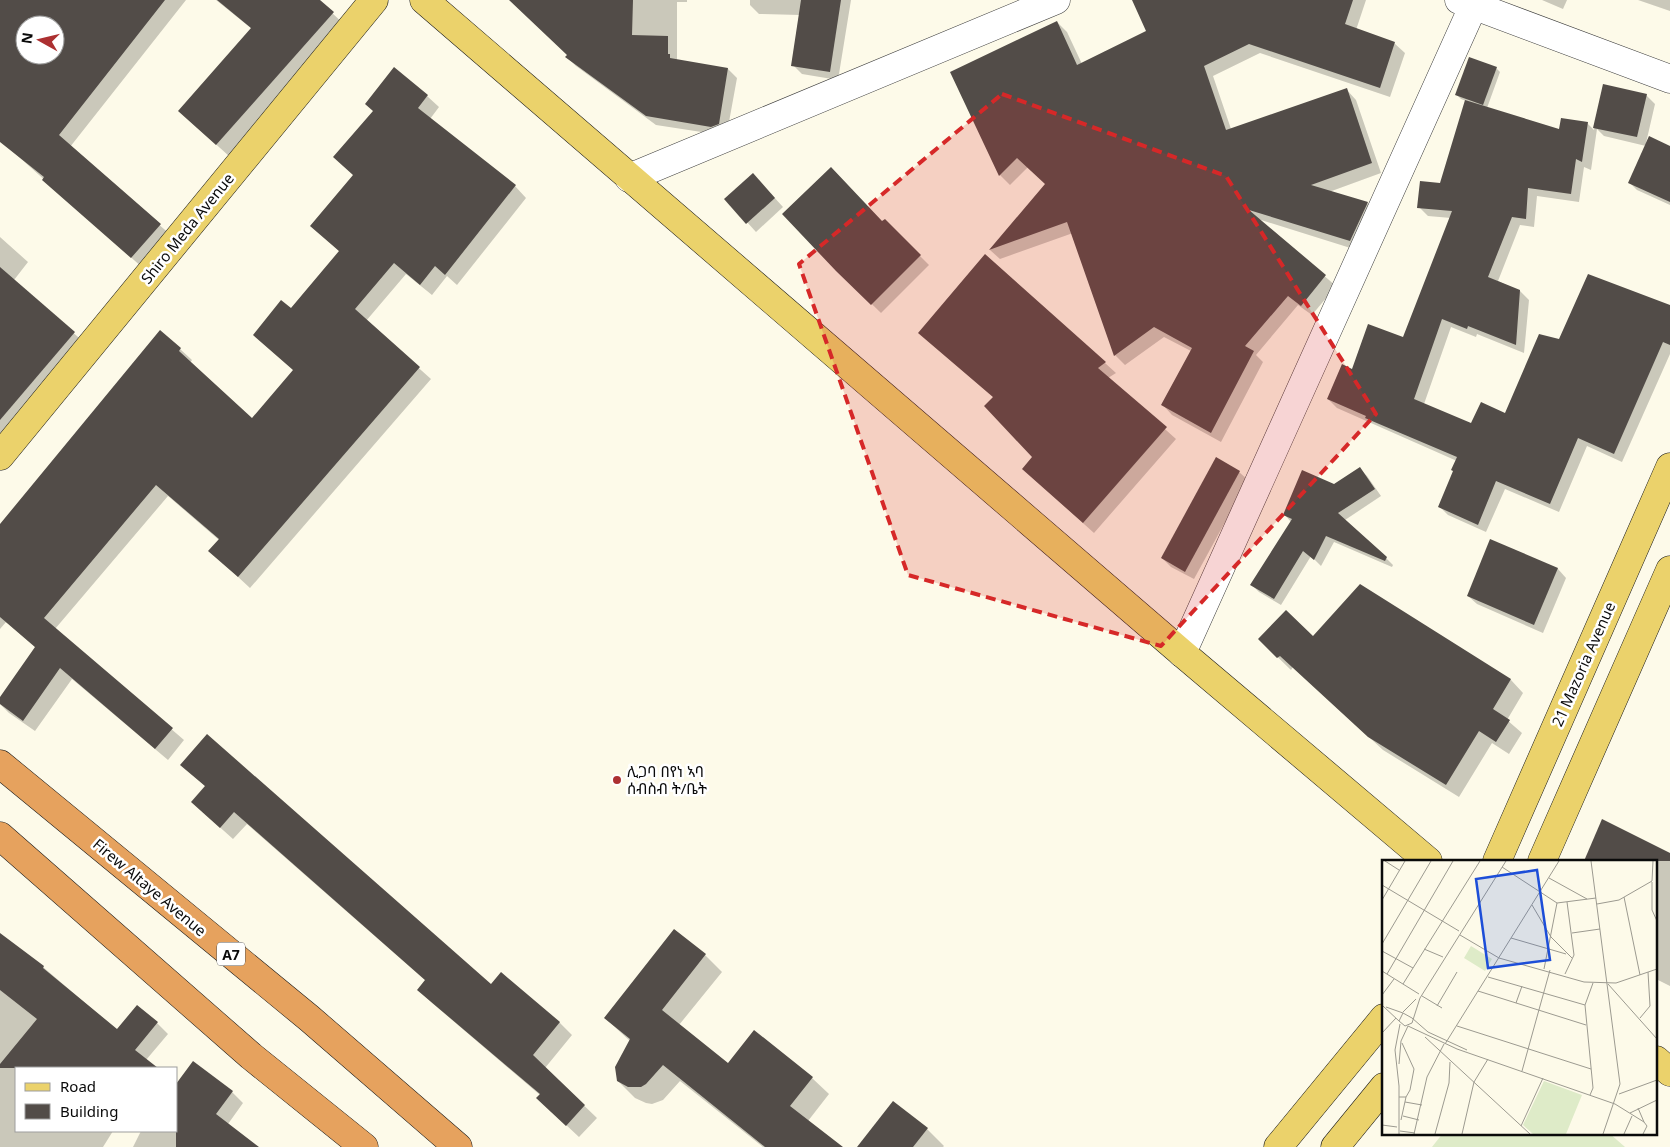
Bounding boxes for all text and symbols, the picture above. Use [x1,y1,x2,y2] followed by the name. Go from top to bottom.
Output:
[15,15,65,65] north arrow
[16,31,37,45] text: N
[136,169,238,287] street label: Shiro Meda Avenue
[1547,599,1619,729] street label: 21 Mazoria Avenue
[627,761,707,798] place label: ሊጋባ በየነ ኣባ ሰብስብ ት/ቤት
[611,774,623,786] marker: ሊጋባ በየነ ኣባ ሰብስብ ት/ቤት
[89,834,211,940] street label: Firew Altaye Avenue
[1382,860,1658,1134] inset map
[217,942,245,966] road number: A7
[15,1067,178,1132] legend
[60,1076,96,1096] text: Road
[60,1101,118,1121] text: Building

